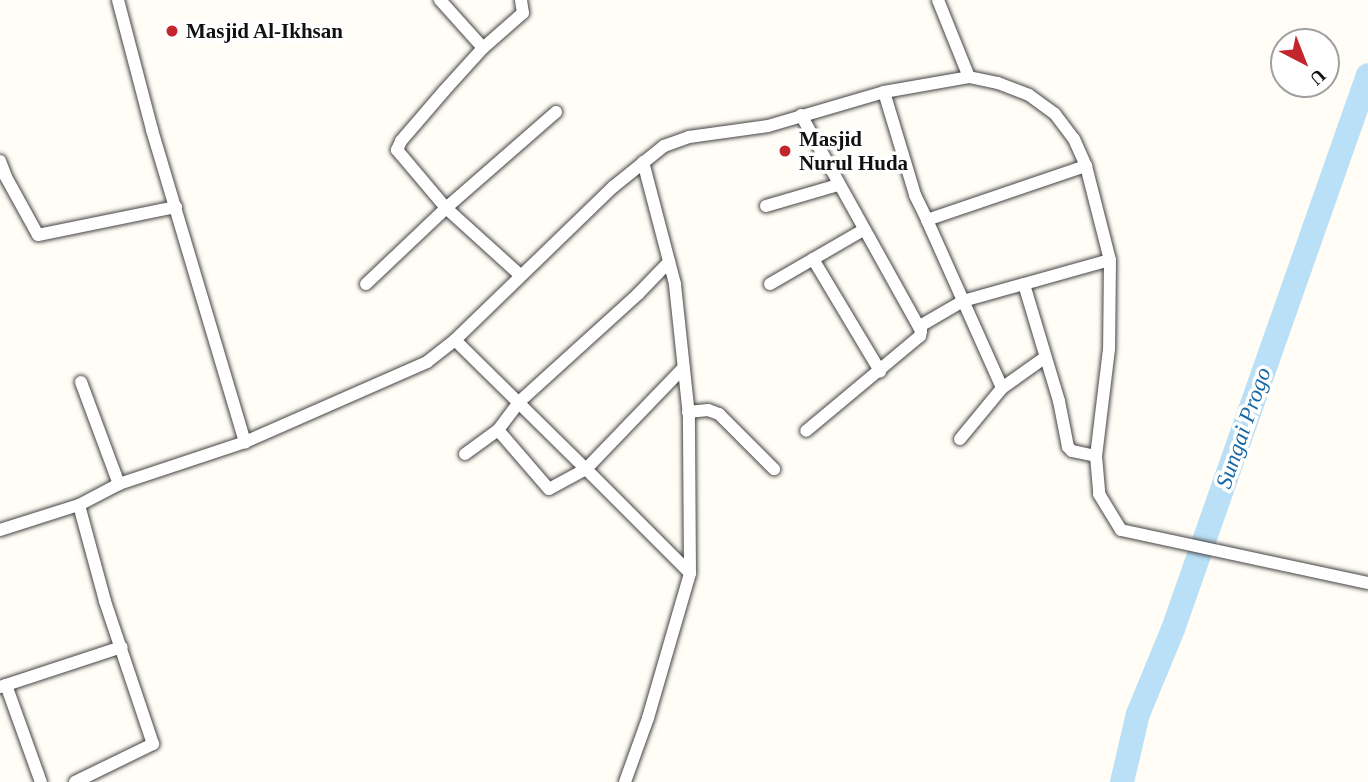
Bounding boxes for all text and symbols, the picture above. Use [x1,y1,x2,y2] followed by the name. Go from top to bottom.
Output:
[186,18,344,44] place label: Masjid Al-Ikhsan
[164,23,180,39] marker: Masjid Al-Ikhsan
[1270,28,1340,98] north arrow
[1306,65,1330,90] text: U
[799,126,908,176] place label: Masjid Nurul Huda
[777,143,793,159] marker: Masjid Nurul Huda
[1210,364,1278,492] water label: Sungai Progo

